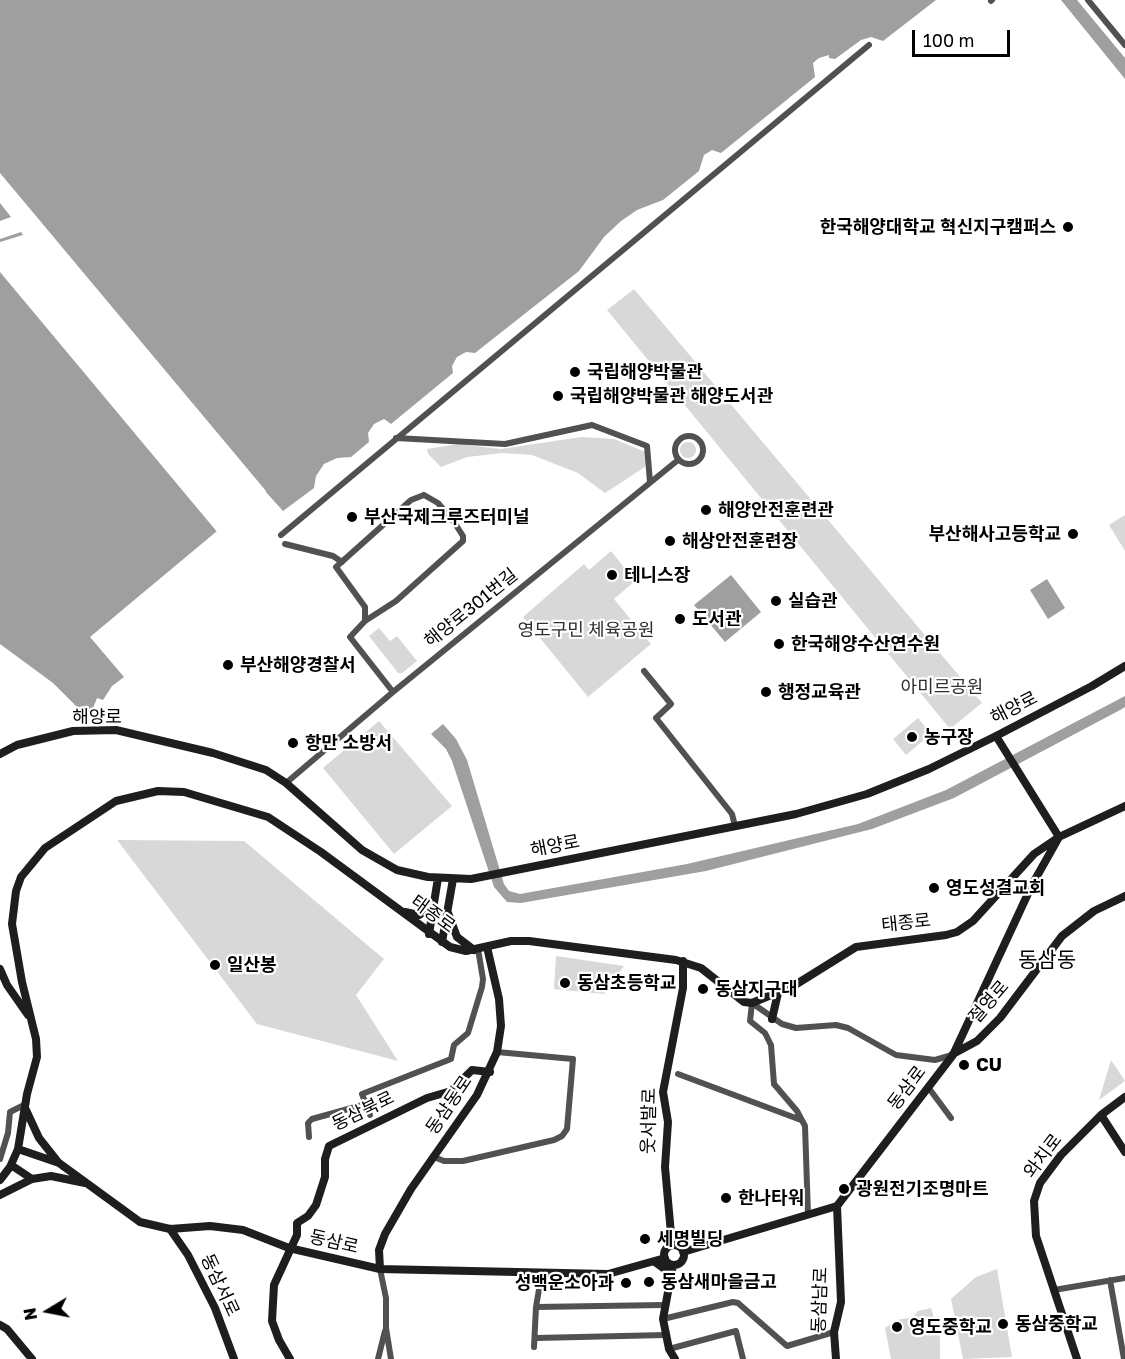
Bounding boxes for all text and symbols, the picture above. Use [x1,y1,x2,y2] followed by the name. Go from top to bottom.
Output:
[915,18,1012,56] scale bar
[923,29,974,51] text: 100 m
[820,216,1056,238] place label: 한국해양대학교 혁신지구캠퍼스
[1061,220,1075,234] marker: 한국해양대학교 혁신지구캠퍼스
[587,361,703,383] place label: 국립해양박물관
[568,365,582,379] marker: 국립해양박물관
[570,385,773,407] place label: 국립해양박물관 해양도서관
[551,389,565,403] marker: 국립해양박물관 해양도서관
[718,499,834,521] place label: 해양안전훈련관
[699,503,713,517] marker: 해양안전훈련관
[364,506,530,528] place label: 부산국제크루즈터미널
[345,510,359,524] marker: 부산국제크루즈터미널
[929,523,1061,545] place label: 부산해사고등학교
[1066,527,1080,541] marker: 부산해사고등학교
[682,530,798,552] place label: 해상안전훈련장
[663,534,677,548] marker: 해상안전훈련장
[420,564,522,652] street label: 해양로301번길
[624,564,690,586] place label: 테니스장
[605,568,619,582] marker: 테니스장
[788,590,838,612] place label: 실습관
[769,594,783,608] marker: 실습관
[692,608,742,630] place label: 도서관
[673,612,687,626] marker: 도서관
[518,619,654,641] park label: 영도구민 체육공원
[791,633,940,655] place label: 한국해양수산연수원
[772,637,786,651] marker: 한국해양수산연수원
[240,654,356,676] place label: 부산해양경찰서
[221,658,235,672] marker: 부산해양경찰서
[901,676,983,698] park label: 아미르공원
[778,681,861,703] place label: 행정교육관
[759,685,773,699] marker: 행정교육관
[987,687,1041,729] street label: 해양로
[72,706,122,728] street label: 해양로
[924,726,974,748] place label: 농구장
[905,730,919,744] marker: 농구장
[305,732,392,754] place label: 항만 소방서
[286,736,300,750] marker: 항만 소방서
[529,831,581,861] street label: 해양로
[946,877,1045,899] place label: 영도성결교회
[927,881,941,895] marker: 영도성결교회
[407,891,459,937] street label: 태종로
[880,910,932,936] street label: 태종로
[1018,947,1076,973] district label: 동삼동
[227,954,277,976] place label: 일산봉
[208,958,222,972] marker: 일산봉
[577,972,676,994] place label: 동삼초등학교
[558,976,572,990] marker: 동삼초등학교
[965,976,1013,1028] street label: 절영로
[715,978,798,1000] place label: 동삼지구대
[696,982,710,996] marker: 동삼지구대
[976,1054,1002,1076] place label: CU
[957,1058,971,1072] marker: CU
[883,1062,931,1114] street label: 동삼로
[422,1072,476,1138] street label: 동삼동로
[328,1087,398,1135] street label: 동삼북로
[638,1088,660,1154] street label: 웃서발로
[1019,1130,1067,1182] street label: 와치로
[856,1178,988,1200] place label: 광원전기조명마트
[837,1182,851,1196] marker: 광원전기조명마트
[738,1187,804,1209] place label: 한나타워
[719,1191,733,1205] marker: 한나타워
[307,1226,361,1258] street label: 동삼로
[657,1228,723,1250] place label: 세명빌딩
[638,1232,652,1246] marker: 세명빌딩
[196,1250,244,1320] street label: 동삼서로
[808,1267,832,1333] street label: 동삼남로
[661,1271,777,1293] place label: 동삼새마을금고
[515,1272,614,1294] place label: 성백운소아과
[642,1275,656,1289] marker: 동삼새마을금고
[619,1276,633,1290] marker: 성백운소아과
[18,1281,78,1341] north arrow
[19,1306,41,1322] text: N
[1015,1313,1098,1335] place label: 동삼중학교
[909,1316,992,1338] place label: 영도중학교
[996,1317,1010,1331] marker: 동삼중학교
[890,1320,904,1334] marker: 영도중학교

